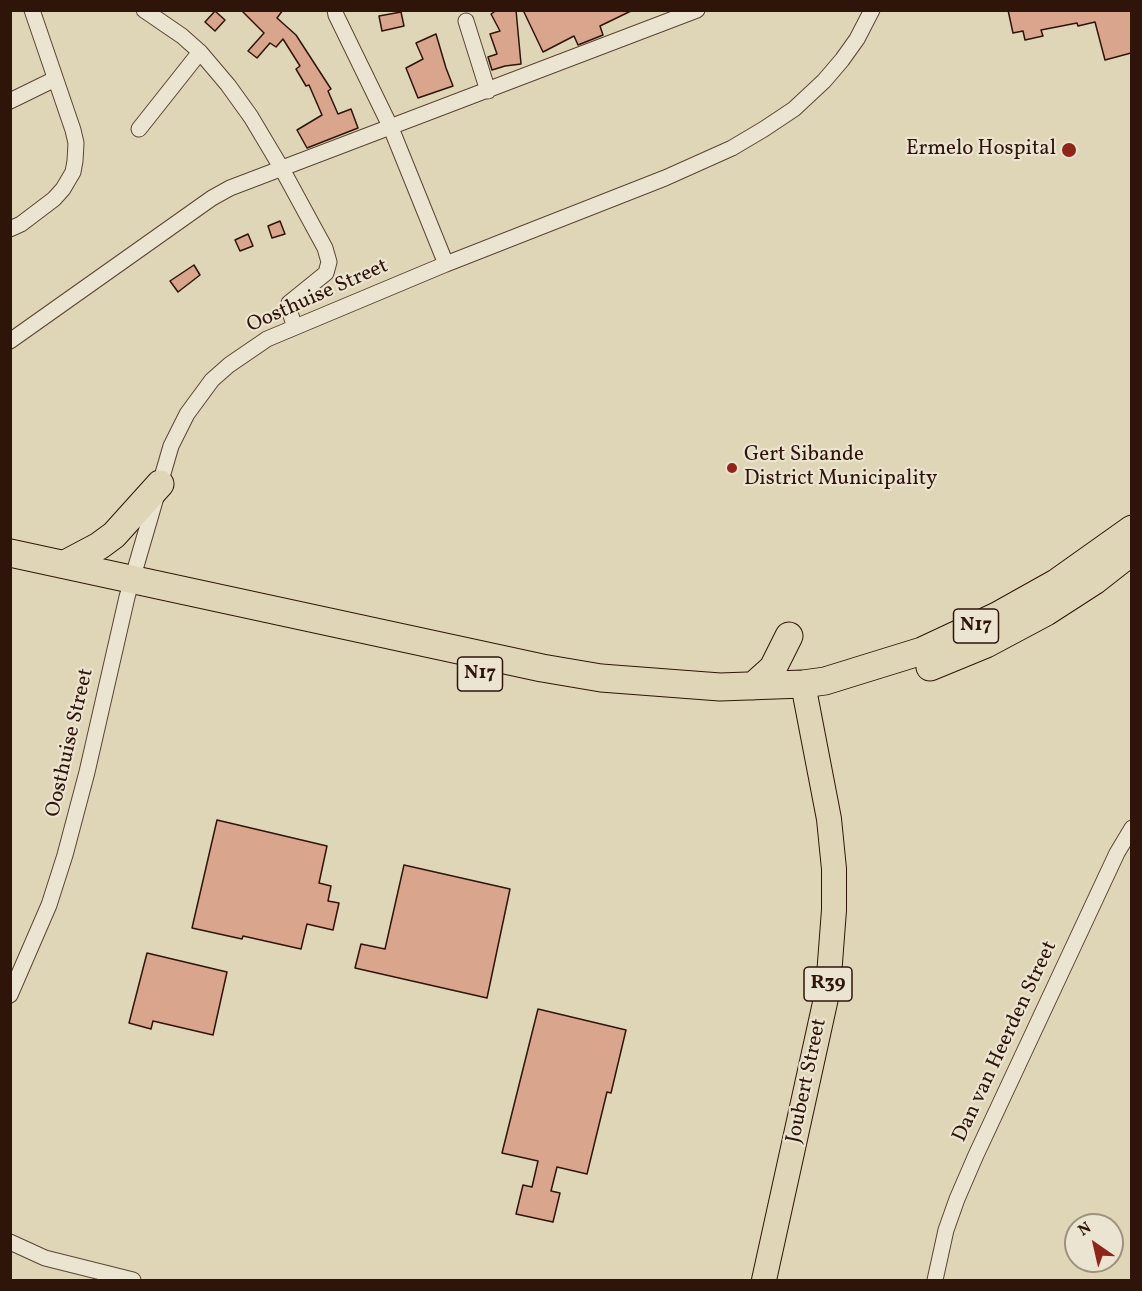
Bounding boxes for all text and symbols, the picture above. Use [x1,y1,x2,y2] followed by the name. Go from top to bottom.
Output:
[906,137,1056,163] place label: Ermelo Hospital
[1060,141,1078,159] marker: Ermelo Hospital
[244,255,392,339] street label: Oosthuise Street
[744,443,937,493] place label: Gert Sibande District Municipality
[725,461,739,475] marker: Gert Sibande District Municipality
[954,609,998,643] road number: N17
[458,657,502,691] road number: N17
[42,666,100,820] street label: Oosthuise Street
[948,937,1064,1147] street label: Dan van Heerden Street
[804,967,852,1001] road number: R39
[782,1016,834,1146] street label: Joubert Street
[1064,1213,1124,1273] north arrow
[1074,1217,1096,1242] text: N

